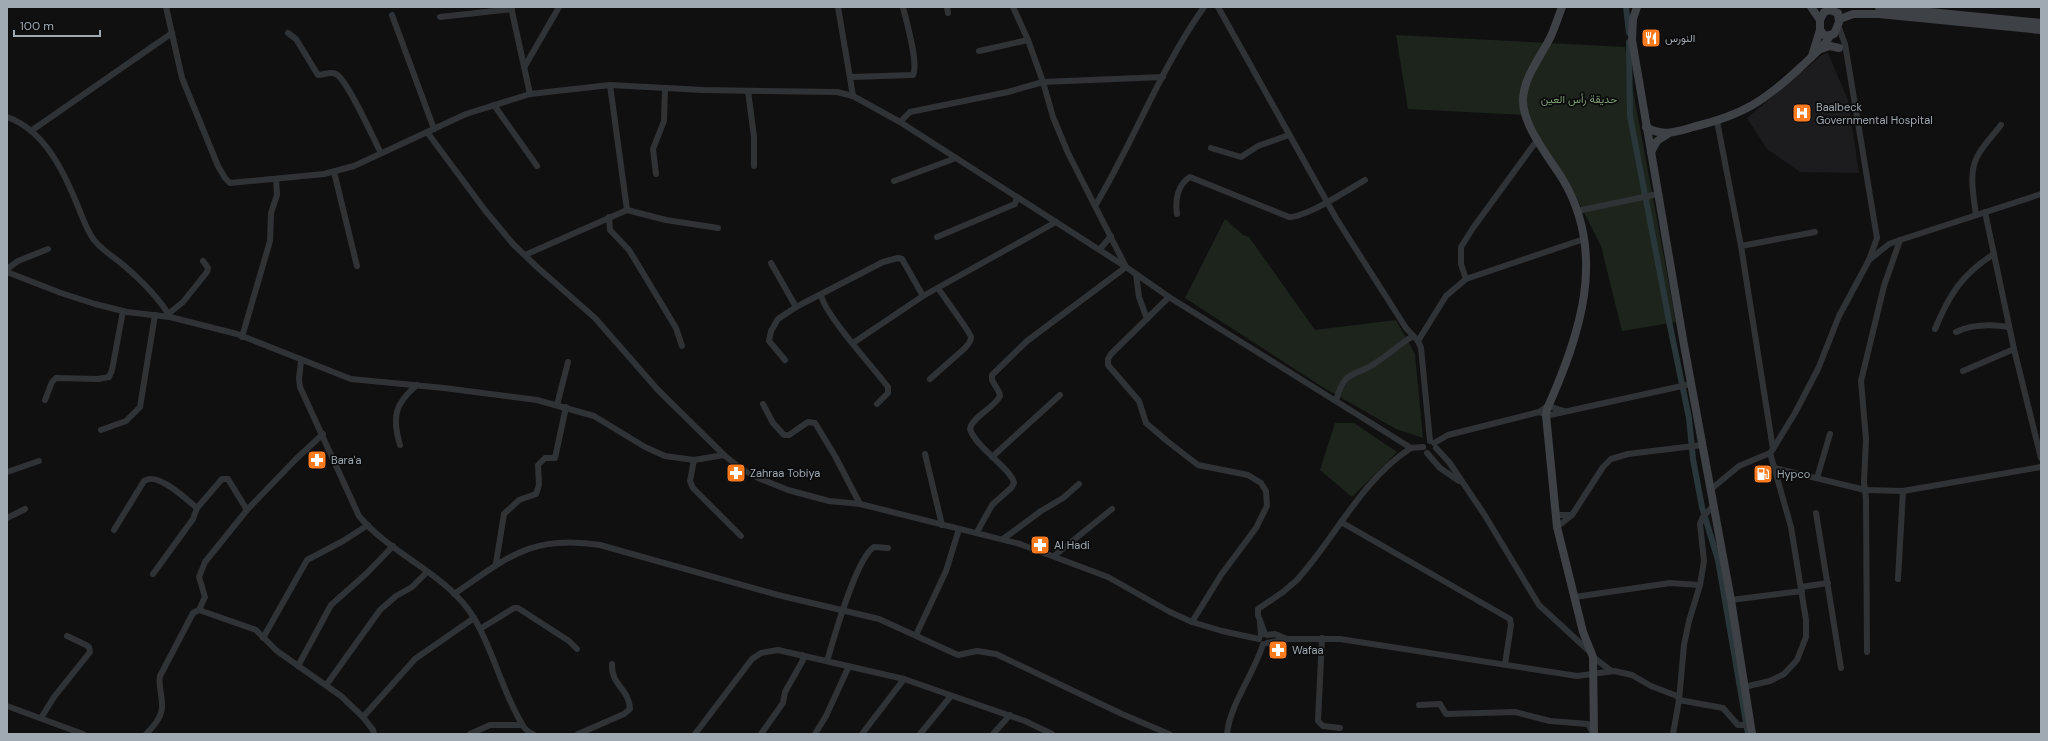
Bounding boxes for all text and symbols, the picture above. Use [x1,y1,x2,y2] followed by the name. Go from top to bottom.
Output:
[14,12,100,38] scale bar
[20,18,54,34] text: 100 m
[1640,27,1662,49] restaurant icon: النورس
[1665,31,1695,45] place label: النورس
[1541,92,1617,106] park label: حديقة رأس العين
[1816,100,1933,127] place label: Baalbeck Governmental Hospital
[1791,102,1813,124] hospital icon: Baalbeck Governmental Hospital
[306,449,328,471] pharmacy icon: Bara'a
[331,453,361,467] place label: Bara'a
[725,462,747,484] pharmacy icon: Zahraa Tobiya
[1752,463,1774,485] fuel station icon: Hypco
[750,466,820,480] place label: Zahraa Tobiya
[1777,467,1810,481] place label: Hypco
[1029,534,1051,556] pharmacy icon: Al Hadi
[1054,538,1090,552] place label: Al Hadi
[1267,639,1289,661] pharmacy icon: Wafaa
[1292,643,1324,657] place label: Wafaa

